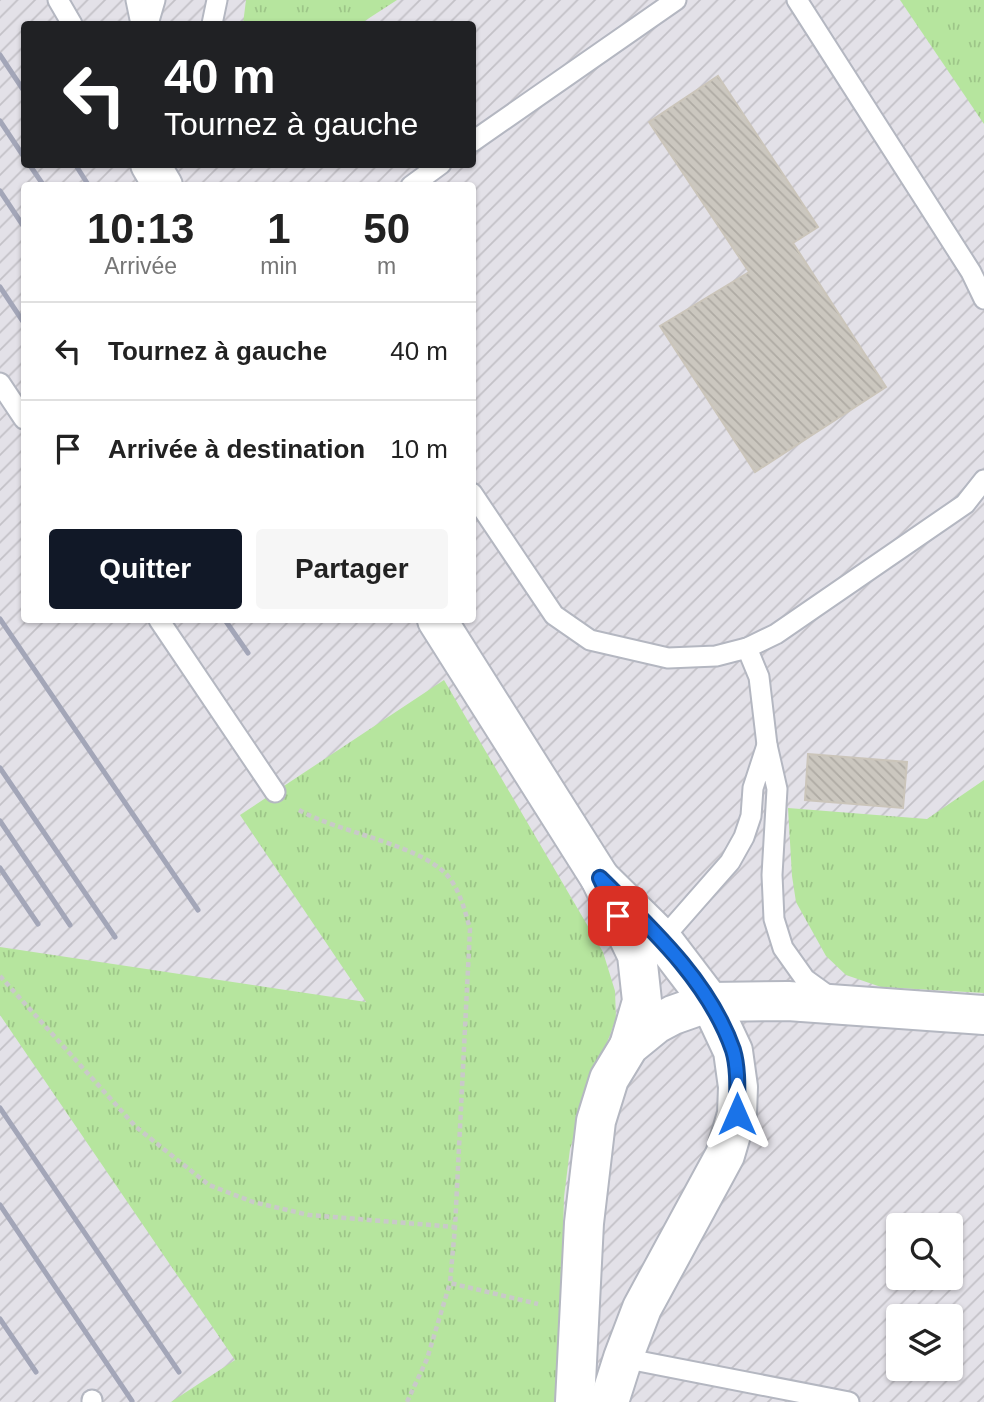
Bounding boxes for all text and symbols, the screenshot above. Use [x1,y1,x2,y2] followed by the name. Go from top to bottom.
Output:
[49,49,140,140] icon: left
[164,49,276,103] text: 40 m
[164,106,418,142] text: Tournez à gauche
[87,205,194,252] text: 10:13
[267,205,291,252] text: 1
[363,205,410,252] text: 50
[104,253,177,279] text: Arrivée
[260,253,297,279] text: min
[377,253,396,279] text: m
[49,332,87,370] icon: left
[108,336,327,366] text: Tournez à gauche
[390,336,448,366] text: 40 m
[49,430,87,468] icon: arrive
[108,434,365,464] text: Arrivée à destination
[390,434,448,464] text: 10 m
[49,529,242,609] button: Quitter
[256,529,448,609] button: Partager
[588,886,648,946] pin
[599,897,637,935] icon: arrive
[700,1077,774,1151] position arrow
[886,1213,963,1381] map controls
[886,1213,963,1290] button: search
[886,1304,963,1381] button: layers

